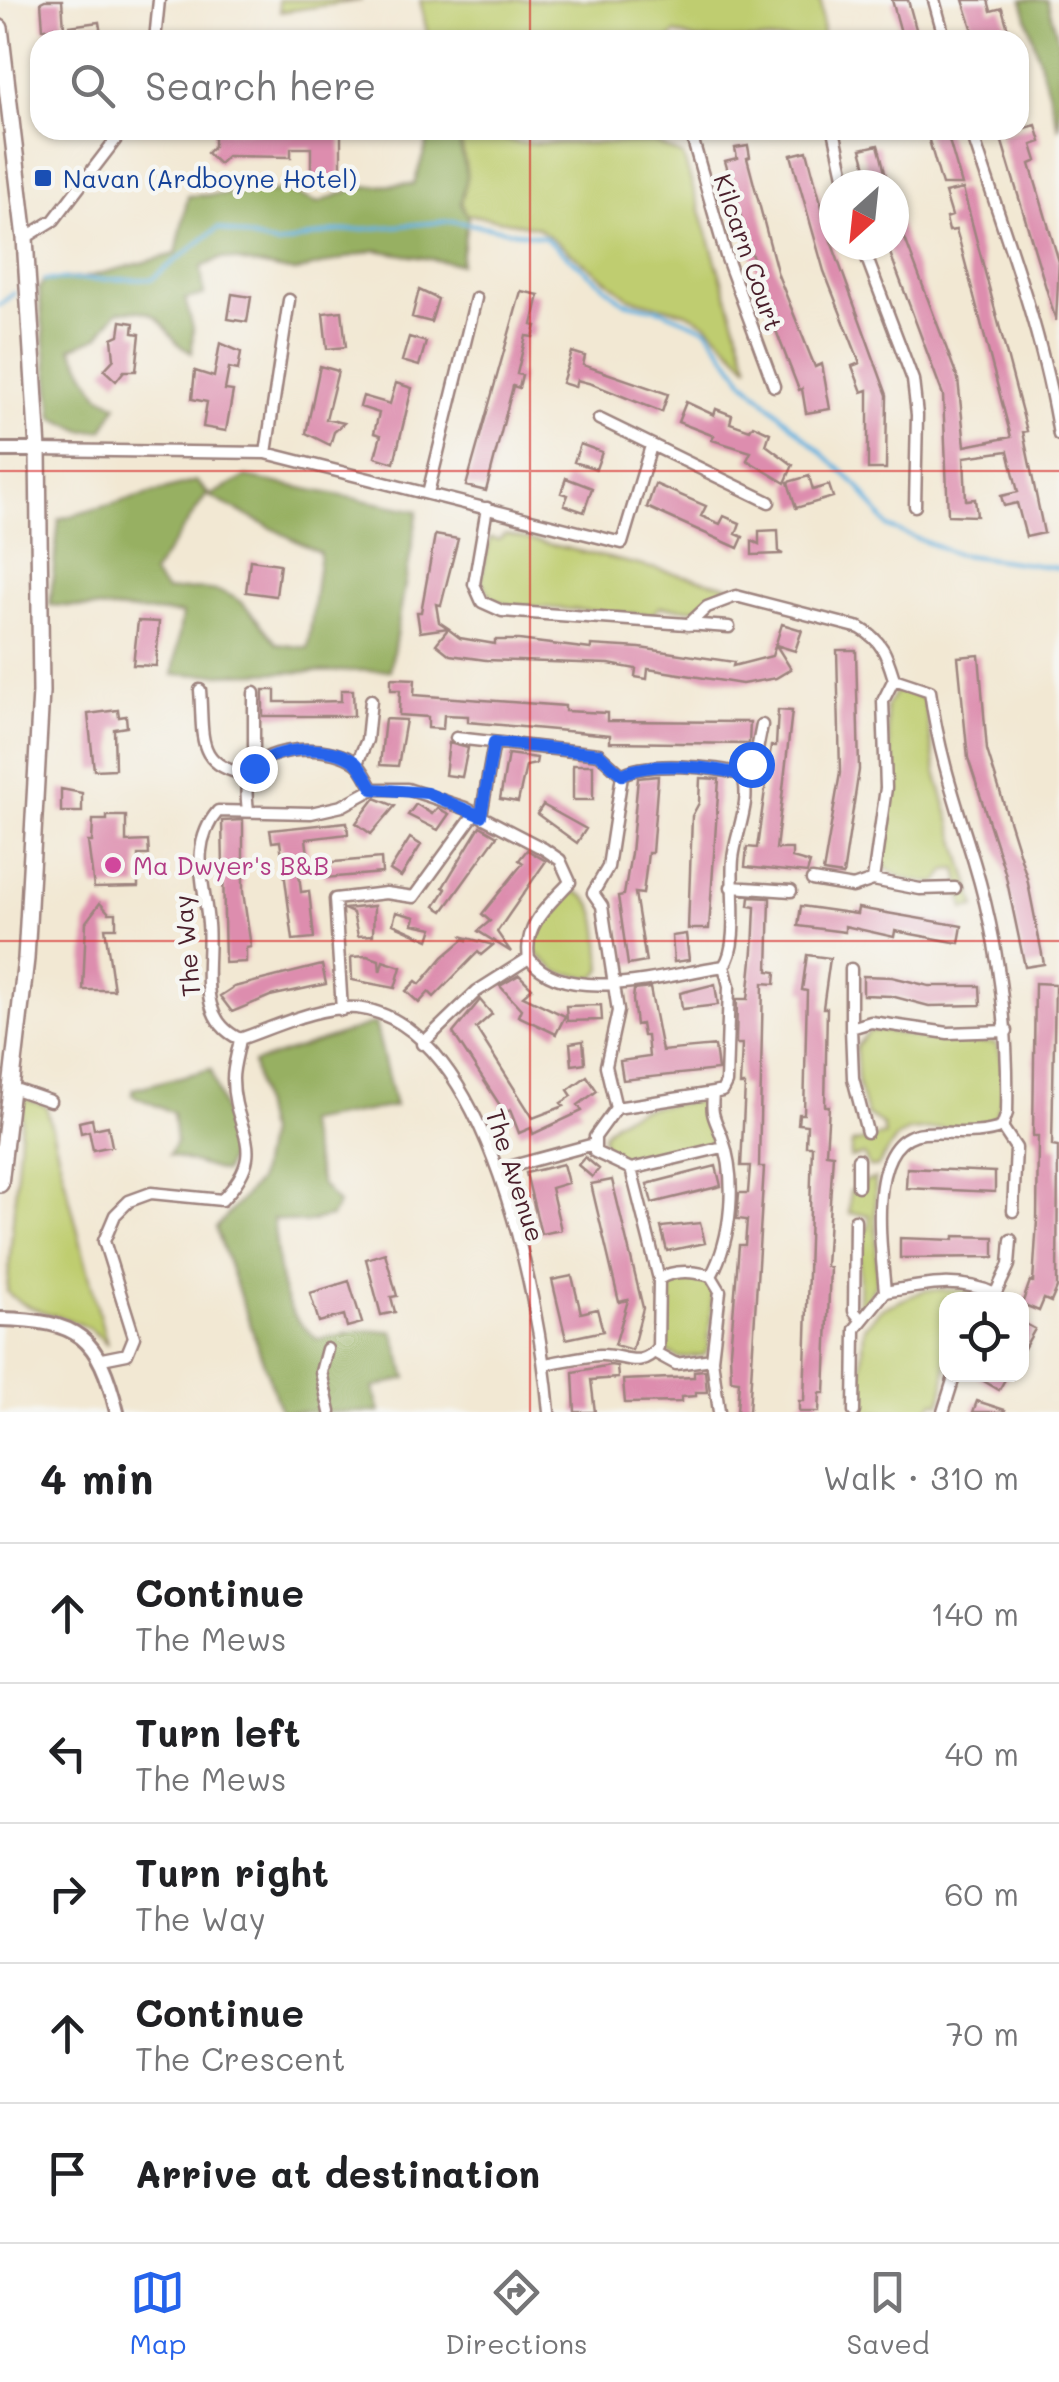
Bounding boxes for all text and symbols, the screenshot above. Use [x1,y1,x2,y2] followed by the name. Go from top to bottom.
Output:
[30,30,1029,140] search box
[65,58,120,113] icon: search
[145,60,376,110] text: Search here
[63,162,357,195] place label: Navan (Ardboyne Hotel)
[32,167,54,189] marker: Navan (Ardboyne Hotel)
[707,169,791,335] street label: Kilcarn Court
[819,170,909,260] north arrow
[729,742,775,788] route start
[232,746,278,792] route end
[133,849,329,882] place label: Ma Dwyer's B&B
[102,854,124,876] marker: Ma Dwyer's B&B
[166,894,207,998] street label: The Way
[479,1104,553,1246] street label: The Avenue
[939,1292,1029,1382] map controls
[939,1292,1029,1382] button: locate
[40,1450,153,1505] text: 4 min
[823,1456,1019,1498] text: Walk · 310 m
[135,1567,304,1617] text: Continue
[40,1586,95,1641] icon: ahead
[930,1592,1019,1634] text: 140 m
[135,1617,287,1659] text: The Mews
[135,1707,301,1757] text: Turn left
[40,1726,95,1781] icon: left
[945,1732,1019,1774] text: 40 m
[135,1757,287,1799] text: The Mews
[135,1847,329,1897] text: Turn right
[40,1866,95,1921] icon: right
[944,1872,1019,1914] text: 60 m
[135,1897,266,1939] text: The Way
[135,1987,304,2037] text: Continue
[40,2006,95,2061] icon: ahead
[946,2012,1019,2054] text: 70 m
[135,2037,346,2079] text: The Crescent
[40,2146,95,2201] icon: arrive
[135,2148,540,2198] text: Arrive at destination
[129,2265,186,2361] tab: Map
[445,2265,588,2361] tab: Directions
[846,2265,930,2361] tab: Saved

